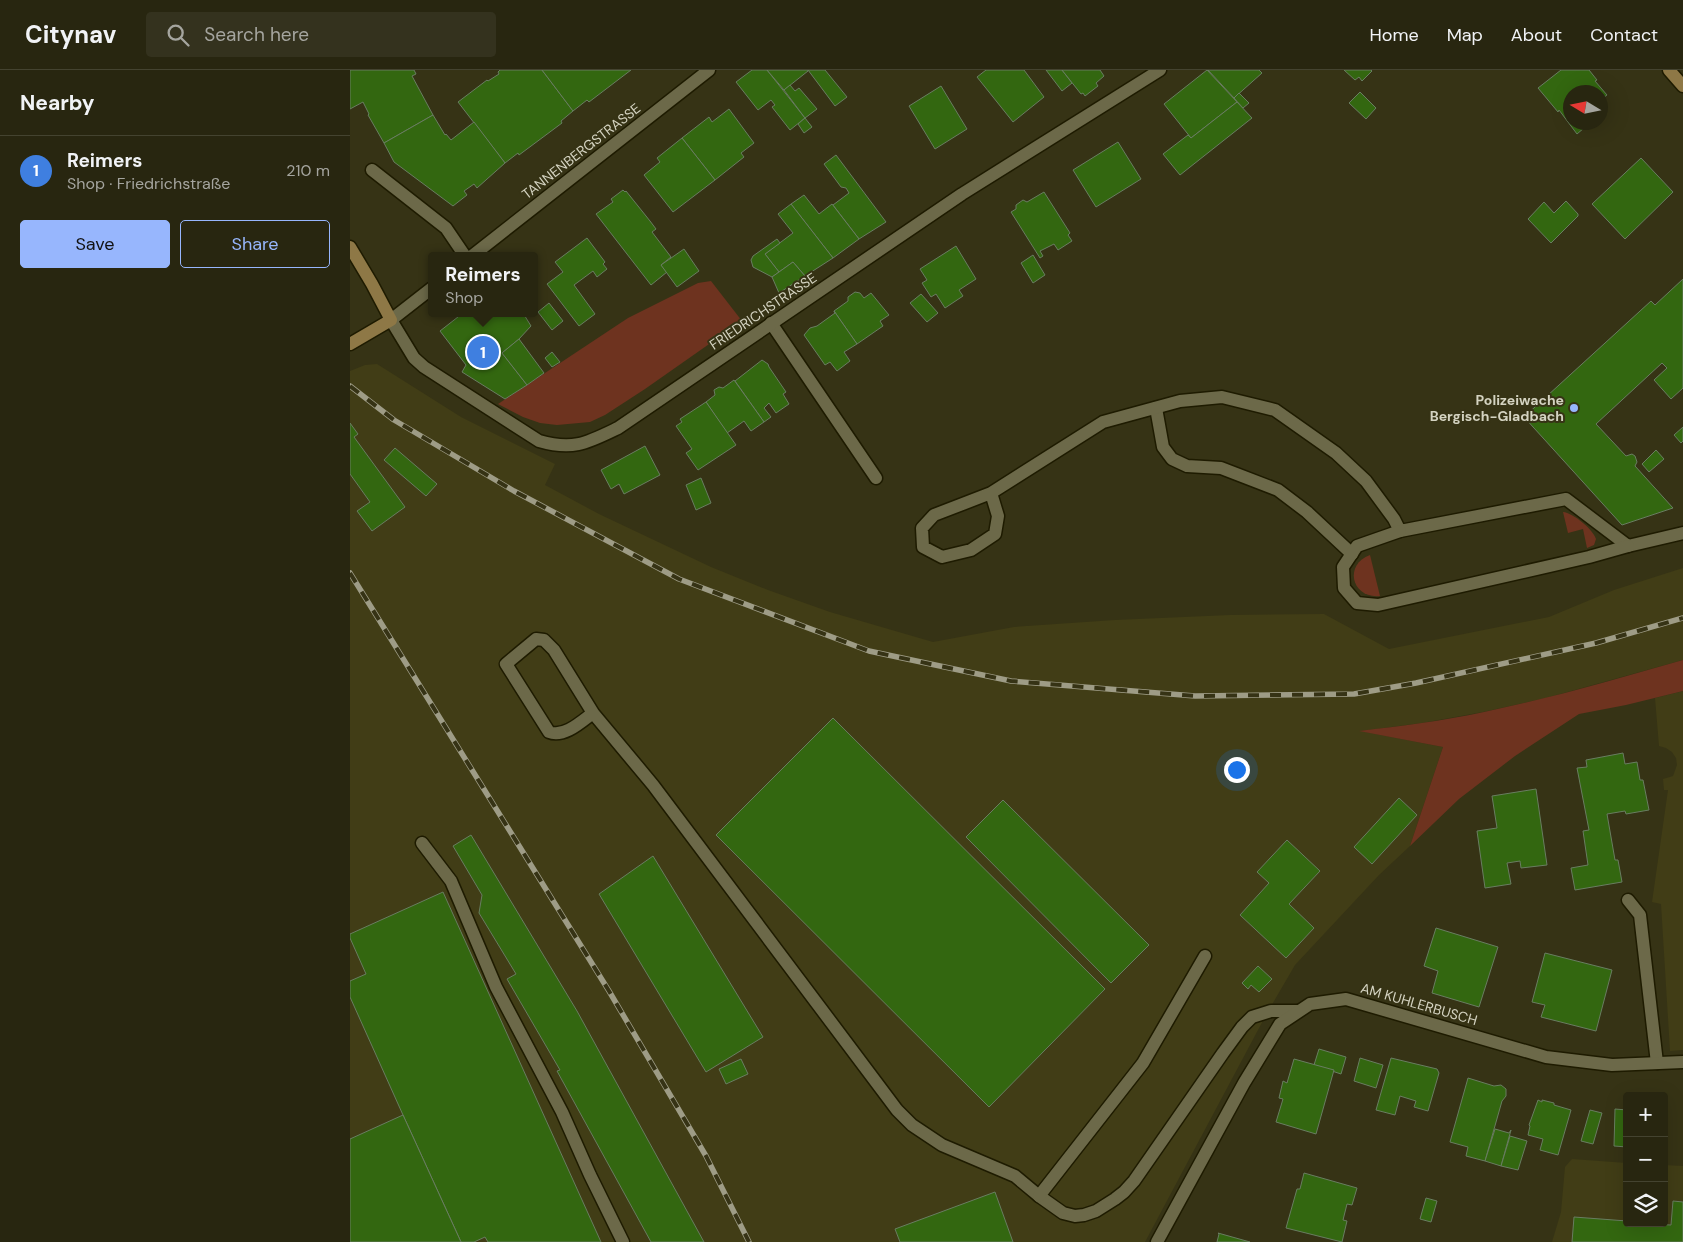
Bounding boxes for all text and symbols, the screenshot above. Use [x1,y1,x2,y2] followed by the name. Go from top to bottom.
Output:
[146,12,496,57] search box
[25,19,116,50] text: Citynav
[164,21,192,49] icon: search
[204,22,309,47] text: Search here
[1369,23,1419,47] text: Home
[1447,23,1483,47] text: Map
[1511,23,1562,47] text: About
[1590,23,1658,47] text: Contact
[1563,85,1608,130] north arrow
[20,89,94,117] text: Nearby
[518,99,644,203] street label: TANNENBERGSTRASSE
[67,148,142,173] text: Reimers
[33,160,39,181] text: 1
[286,160,330,181] text: 210 m
[67,173,230,194] text: Shop · Friedrichstraße
[20,220,170,268] button: Save
[180,220,330,268] button: Share
[428,252,538,317] popup
[445,262,521,287] text: Reimers
[706,268,820,353] street label: FRIEDRICHSTRASSE
[445,287,483,308] text: Shop
[467,333,499,371] pin: 1
[1430,391,1564,425] place label: Polizeiwache Bergisch-Gladbach
[1568,402,1580,414] marker: Polizeiwache Bergisch-Gladbach
[1224,757,1250,783] your location
[1359,979,1479,1029] street label: AM KUHLERBUSCH
[1623,1092,1668,1227] map controls
[1623,1092,1668,1137] button: +
[1623,1137,1668,1182] button: −
[1623,1182,1668,1227] button: layers

